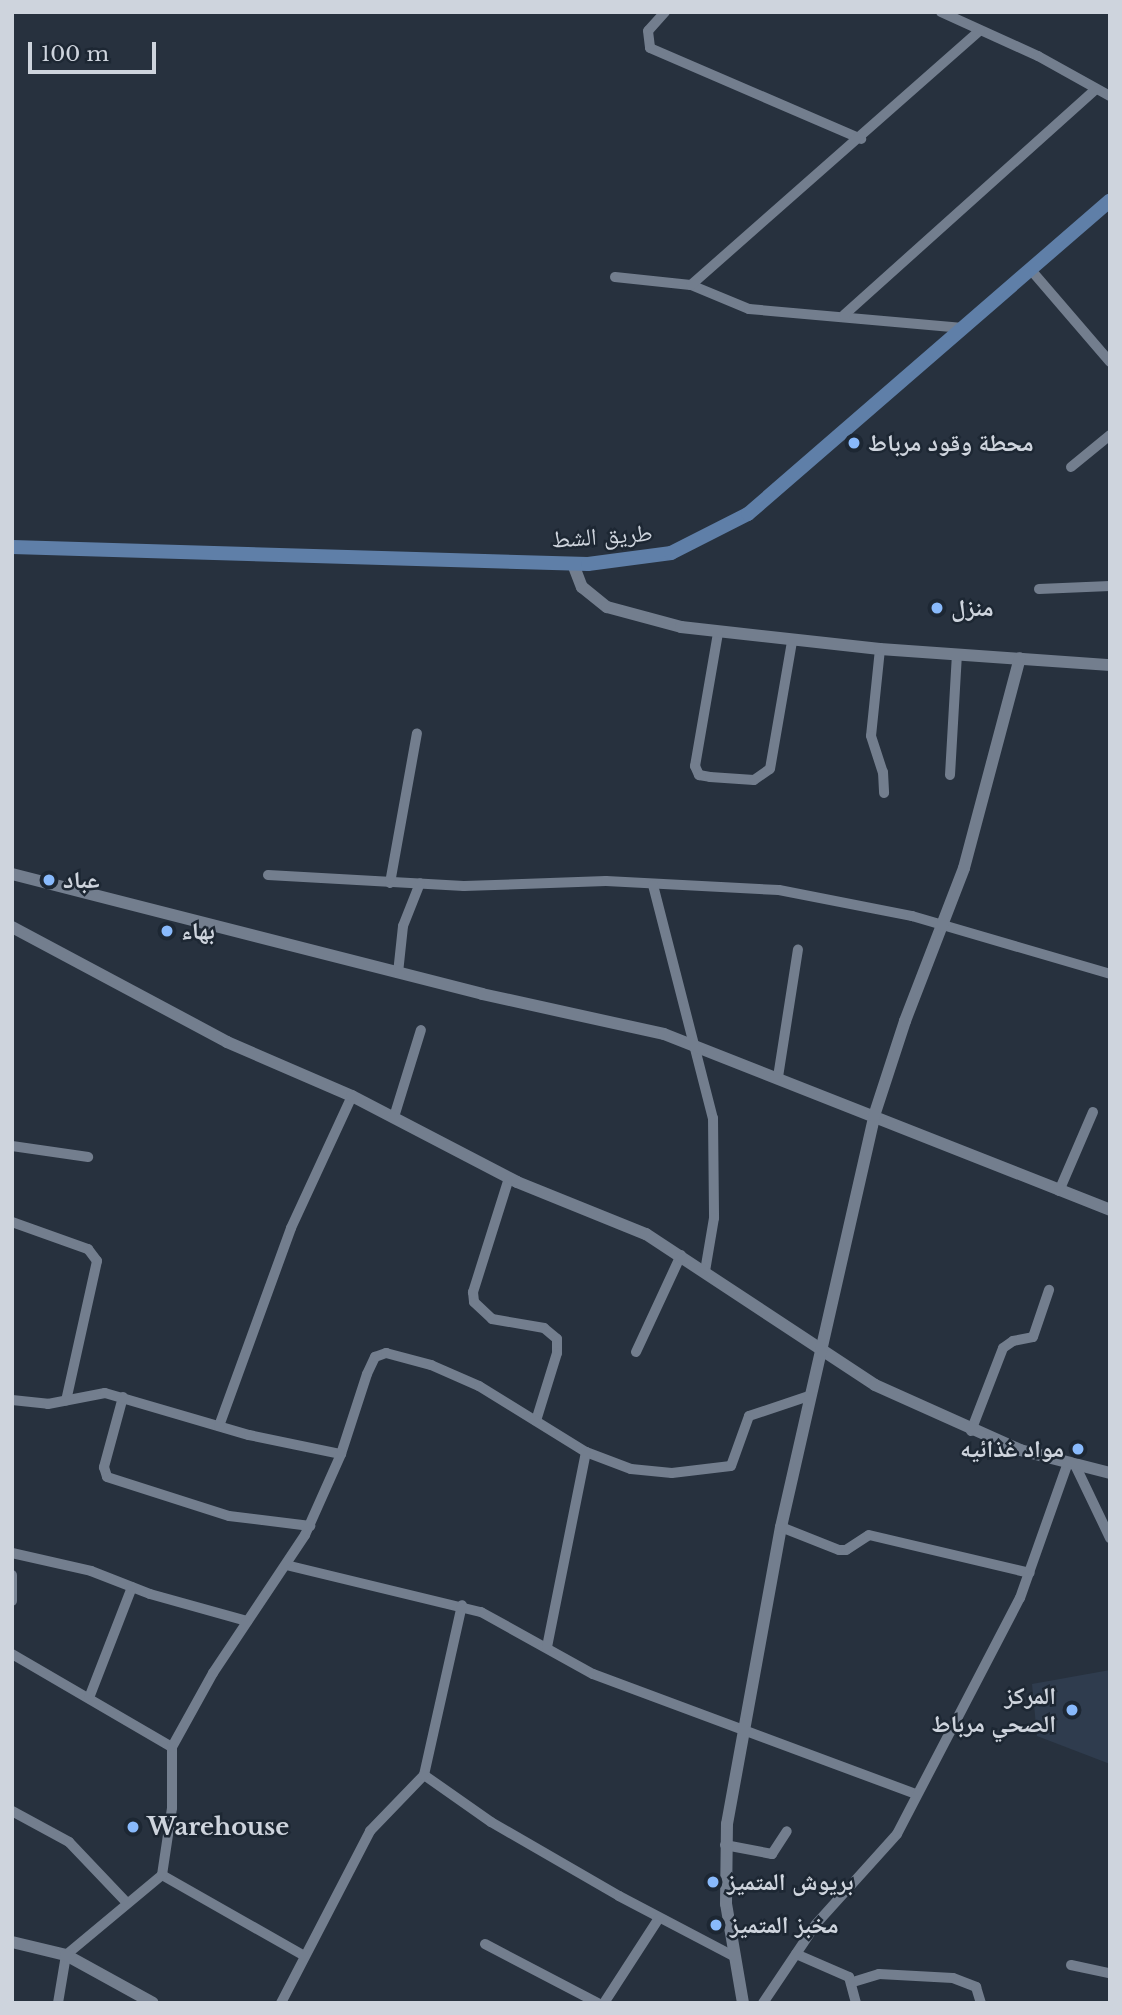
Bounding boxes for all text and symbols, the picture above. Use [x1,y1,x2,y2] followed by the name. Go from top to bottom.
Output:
[32,28,159,72] scale bar
[41,41,109,67] text: 100 m
[868,429,1034,457] place label: محطة وقود مرباط
[846,435,862,451] marker: محطة وقود مرباط
[550,518,654,554] street label: طريق الشط
[951,594,994,622] place label: منزل
[929,600,945,616] marker: منزل
[63,866,100,894] place label: عباد
[41,872,57,888] marker: عباد
[181,917,215,945] place label: بهاء
[159,923,175,939] marker: بهاء
[960,1435,1064,1463] place label: مواد غذائيه
[1070,1441,1086,1457] marker: مواد غذائيه
[932,1682,1056,1738] place label: المركز الصحي مرباط
[1062,1700,1082,1720] marker: المركز الصحي مرباط
[147,1813,289,1841] place label: Warehouse
[125,1819,141,1835] marker: Warehouse
[727,1868,853,1896] place label: بريوش المتميز
[705,1874,721,1890] marker: بريوش المتميز
[730,1911,839,1939] place label: مخبز المتميز
[708,1917,724,1933] marker: مخبز المتميز

